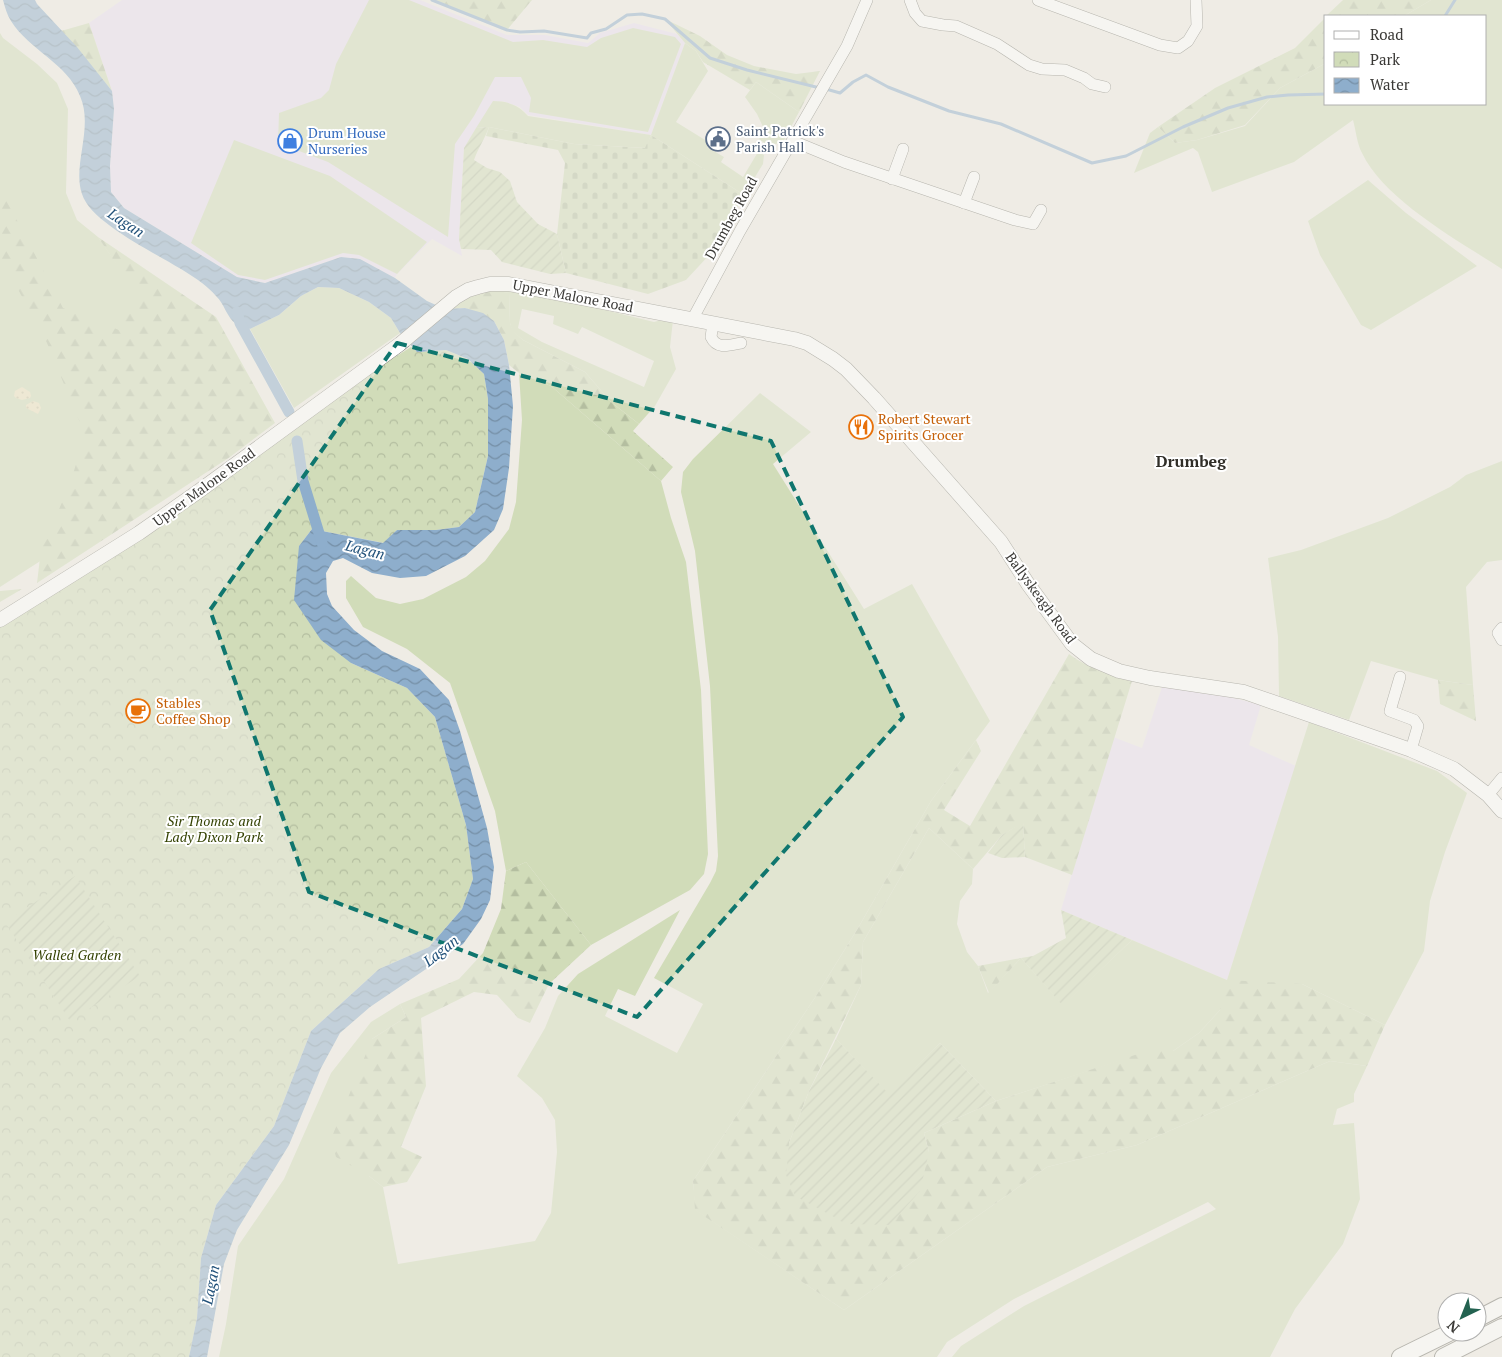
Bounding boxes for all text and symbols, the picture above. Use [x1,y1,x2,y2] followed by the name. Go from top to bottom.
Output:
[1324,15,1487,105] legend
[1370,24,1403,44] text: Road
[1370,49,1400,69] text: Park
[1370,74,1410,94] text: Water
[736,121,824,156] place label: Saint Patrick's Parish Hall
[308,123,386,158] place label: Drum House Nurseries
[705,126,731,152] public building icon: Saint Patrick's Parish Hall
[277,128,303,154] shop icon: Drum House Nurseries
[700,173,761,263] street label: Drumbeg Road
[104,202,149,241] water label: Lagan
[511,275,635,317] street label: Upper Malone Road
[878,409,971,444] place label: Robert Stewart Spirits Grocer
[848,414,874,440] restaurant icon: Robert Stewart Spirits Grocer
[149,443,259,530] street label: Upper Malone Road
[1156,450,1227,472] district label: Drumbeg
[343,534,387,564] water label: Lagan
[1002,548,1081,647] street label: Ballyskeagh Road
[156,693,231,728] place label: Stables Coffee Shop
[125,698,151,724] cafe icon: Stables Coffee Shop
[164,811,263,846] park label: Sir Thomas and Lady Dixon Park
[418,930,462,971] water label: Lagan
[33,945,121,964] park label: Walled Garden
[196,1263,224,1307] water label: Lagan
[1437,1292,1487,1342] north arrow
[1442,1316,1463,1337] text: N

